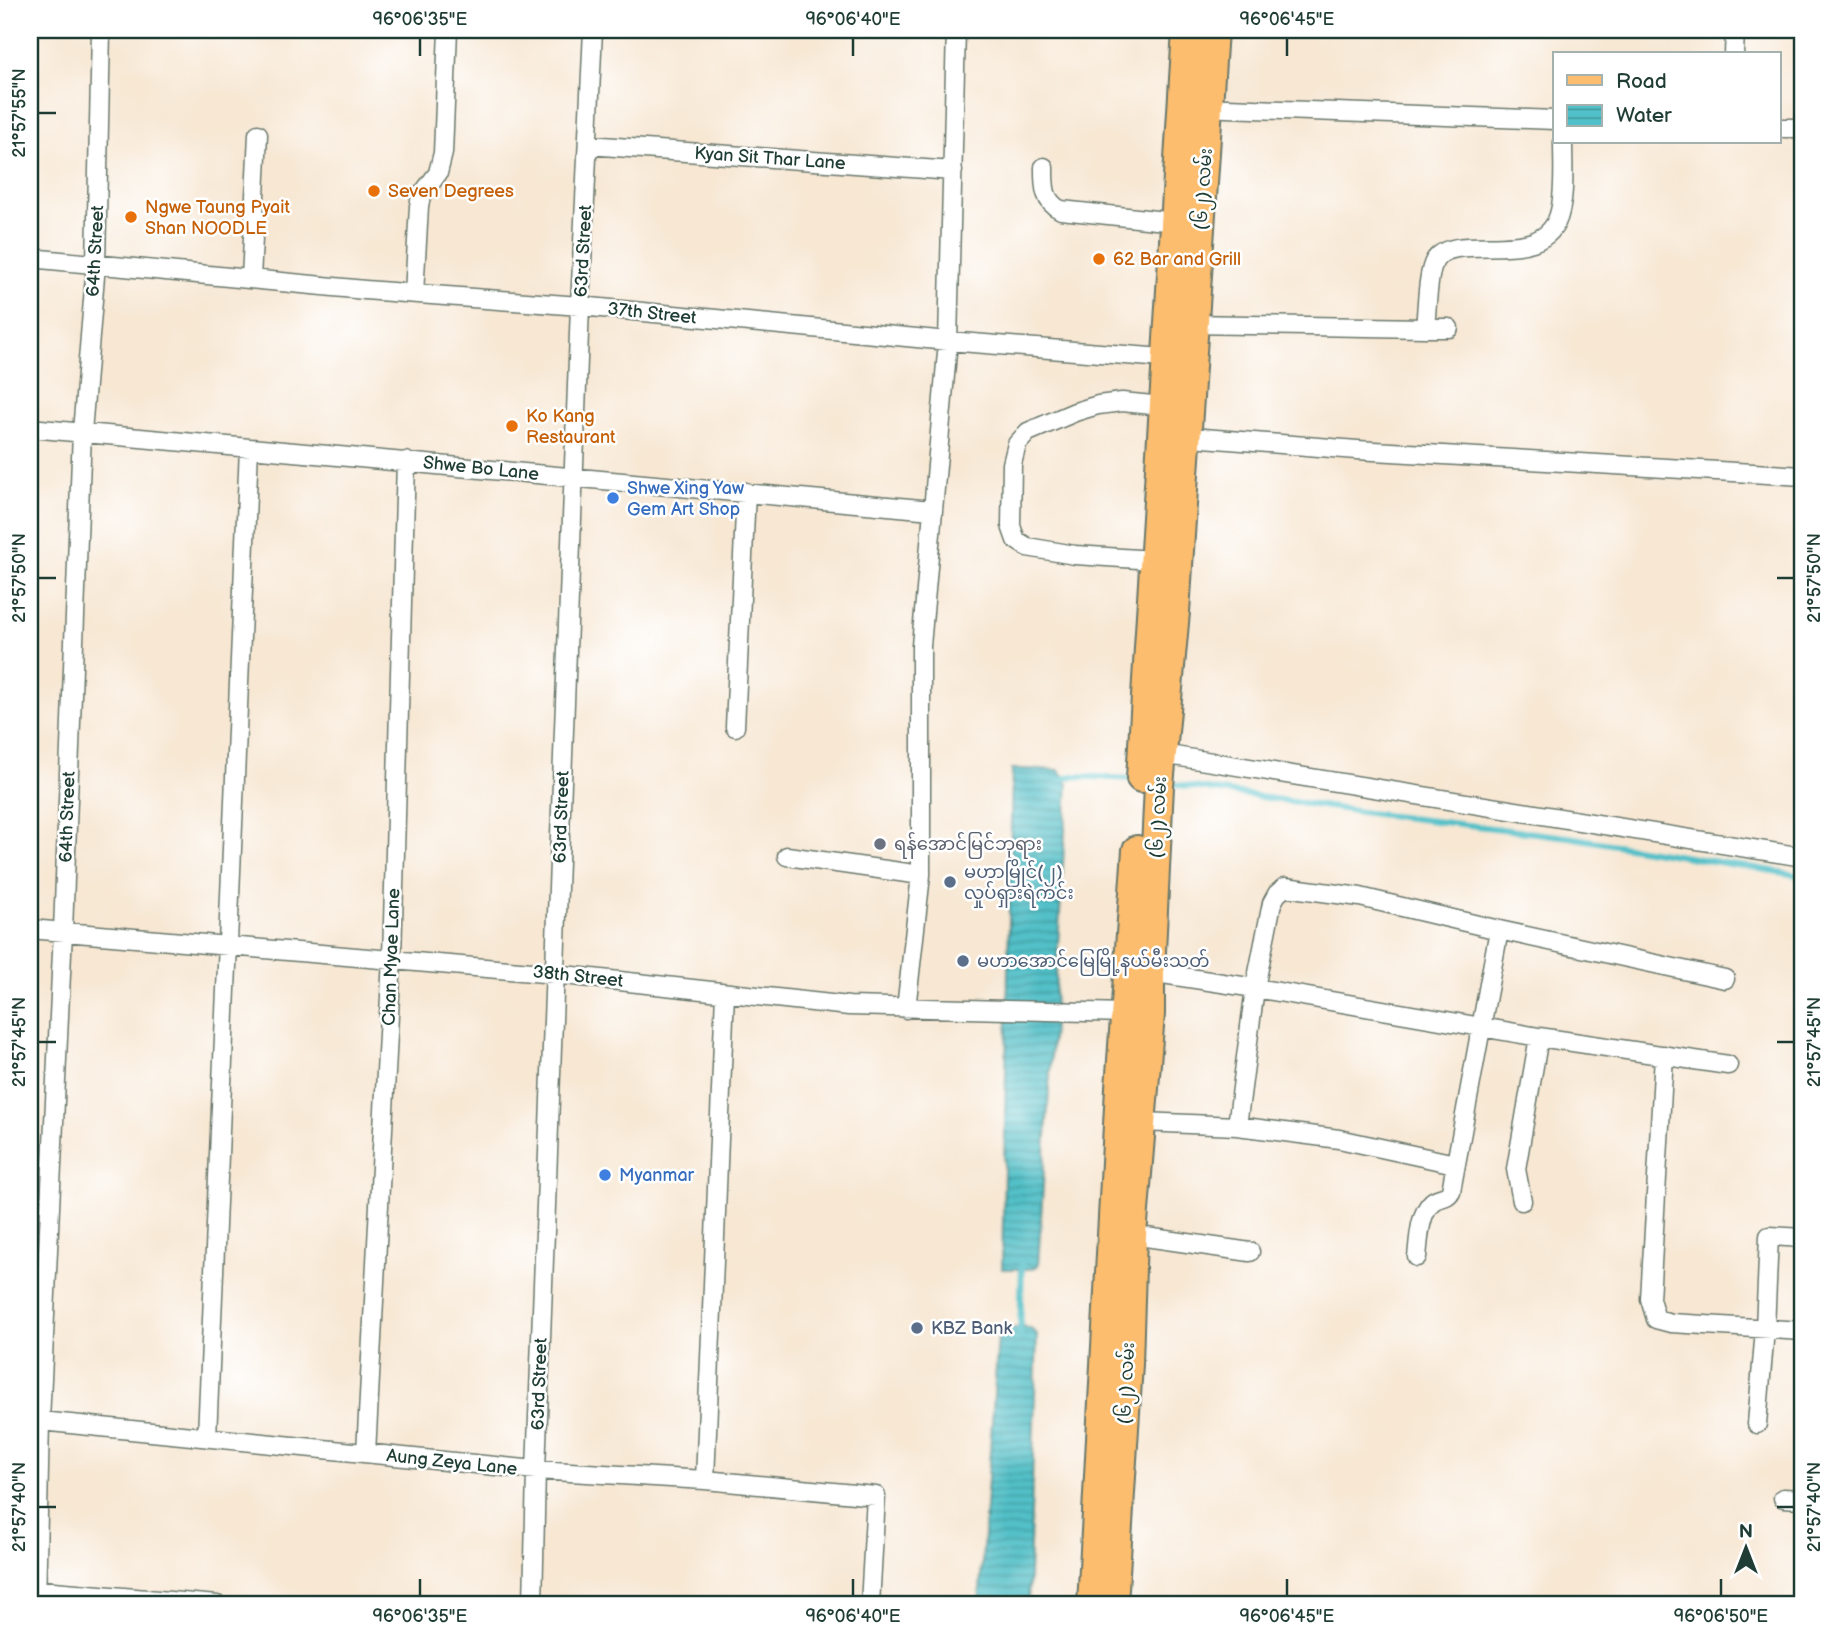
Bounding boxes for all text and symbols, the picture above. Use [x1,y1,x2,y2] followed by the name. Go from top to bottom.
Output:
[373,9,468,30] text: 96°06'35"E
[805,9,901,30] text: 96°06'40"E
[1240,9,1335,30] text: 96°06'45"E
[1553,52,1780,144] legend
[9,68,30,158] text: 21°57'55"N
[1616,69,1667,94] text: Road
[1616,103,1672,128] text: Water
[694,143,847,174] street label: Kyan Sit Thar Lane
[1187,147,1221,231] street label: (၆၂) လမ်း
[388,181,514,202] place label: Seven Degrees
[366,183,382,199] marker: Seven Degrees
[145,197,290,239] place label: Ngwe Taung Pyait Shan NOODLE
[83,204,108,297] street label: 64th Street
[571,204,596,298] street label: 63rd Street
[123,209,139,225] marker: Ngwe Taung Pyait Shan NOODLE
[1113,249,1241,270] place label: 62 Bar and Grill
[1091,251,1107,267] marker: 62 Bar and Grill
[606,298,698,329] street label: 37th Street
[526,406,616,448] place label: Ko Kang Restaurant
[504,418,520,434] marker: Ko Kang Restaurant
[422,452,540,485] street label: Shwe Bo Lane
[627,478,744,520] place label: Shwe Xing Yaw Gem Art Shop
[605,490,621,506] marker: Shwe Xing Yaw Gem Art Shop
[9,533,30,623] text: 21°57'50"N
[1804,533,1825,623] text: 21°57'50"N
[549,770,574,864] street label: 63rd Street
[55,771,80,863] street label: 64th Street
[1143,775,1175,859] street label: (၆၂) လမ်း
[894,831,1042,859] place label: ရန်အောင်မြင်ဘုရား
[872,836,888,852] marker: ရန်အောင်မြင်ဘုရား
[964,858,1074,908] place label: မဟာမြိုင်(၂) လှုပ်ရှားရဲကင်း
[942,874,958,890] marker: မဟာမြိုင်(၂) လှုပ်ရှားရဲကင်း
[379,888,404,1026] street label: Chan Myae Lane
[977,947,1209,976] place label: မဟာအောင်မြေမြို့နယ်မီးသတ်
[955,953,971,969] marker: မဟာအောင်မြေမြို့နယ်မီးသတ်
[532,961,625,992] street label: 38th Street
[9,997,30,1087] text: 21°57'45"N
[1804,997,1825,1087] text: 21°57'45"N
[619,1165,695,1186] place label: Myanmar
[597,1167,613,1183] marker: Myanmar
[931,1318,1013,1339] place label: KBZ Bank
[909,1320,925,1336] marker: KBZ Bank
[527,1337,552,1431] street label: 63rd Street
[1111,1341,1143,1425] street label: (၆၂) လမ်း
[386,1445,519,1480] street label: Aung Zeya Lane
[9,1462,30,1552] text: 21°57'40"N
[1804,1462,1825,1552] text: 21°57'40"N
[1710,1512,1780,1582] north arrow
[1739,1521,1753,1544] text: N
[373,1606,468,1627] text: 96°06'35"E
[805,1606,901,1627] text: 96°06'40"E
[1240,1606,1335,1627] text: 96°06'45"E
[1674,1606,1768,1627] text: 96°06'50"E

